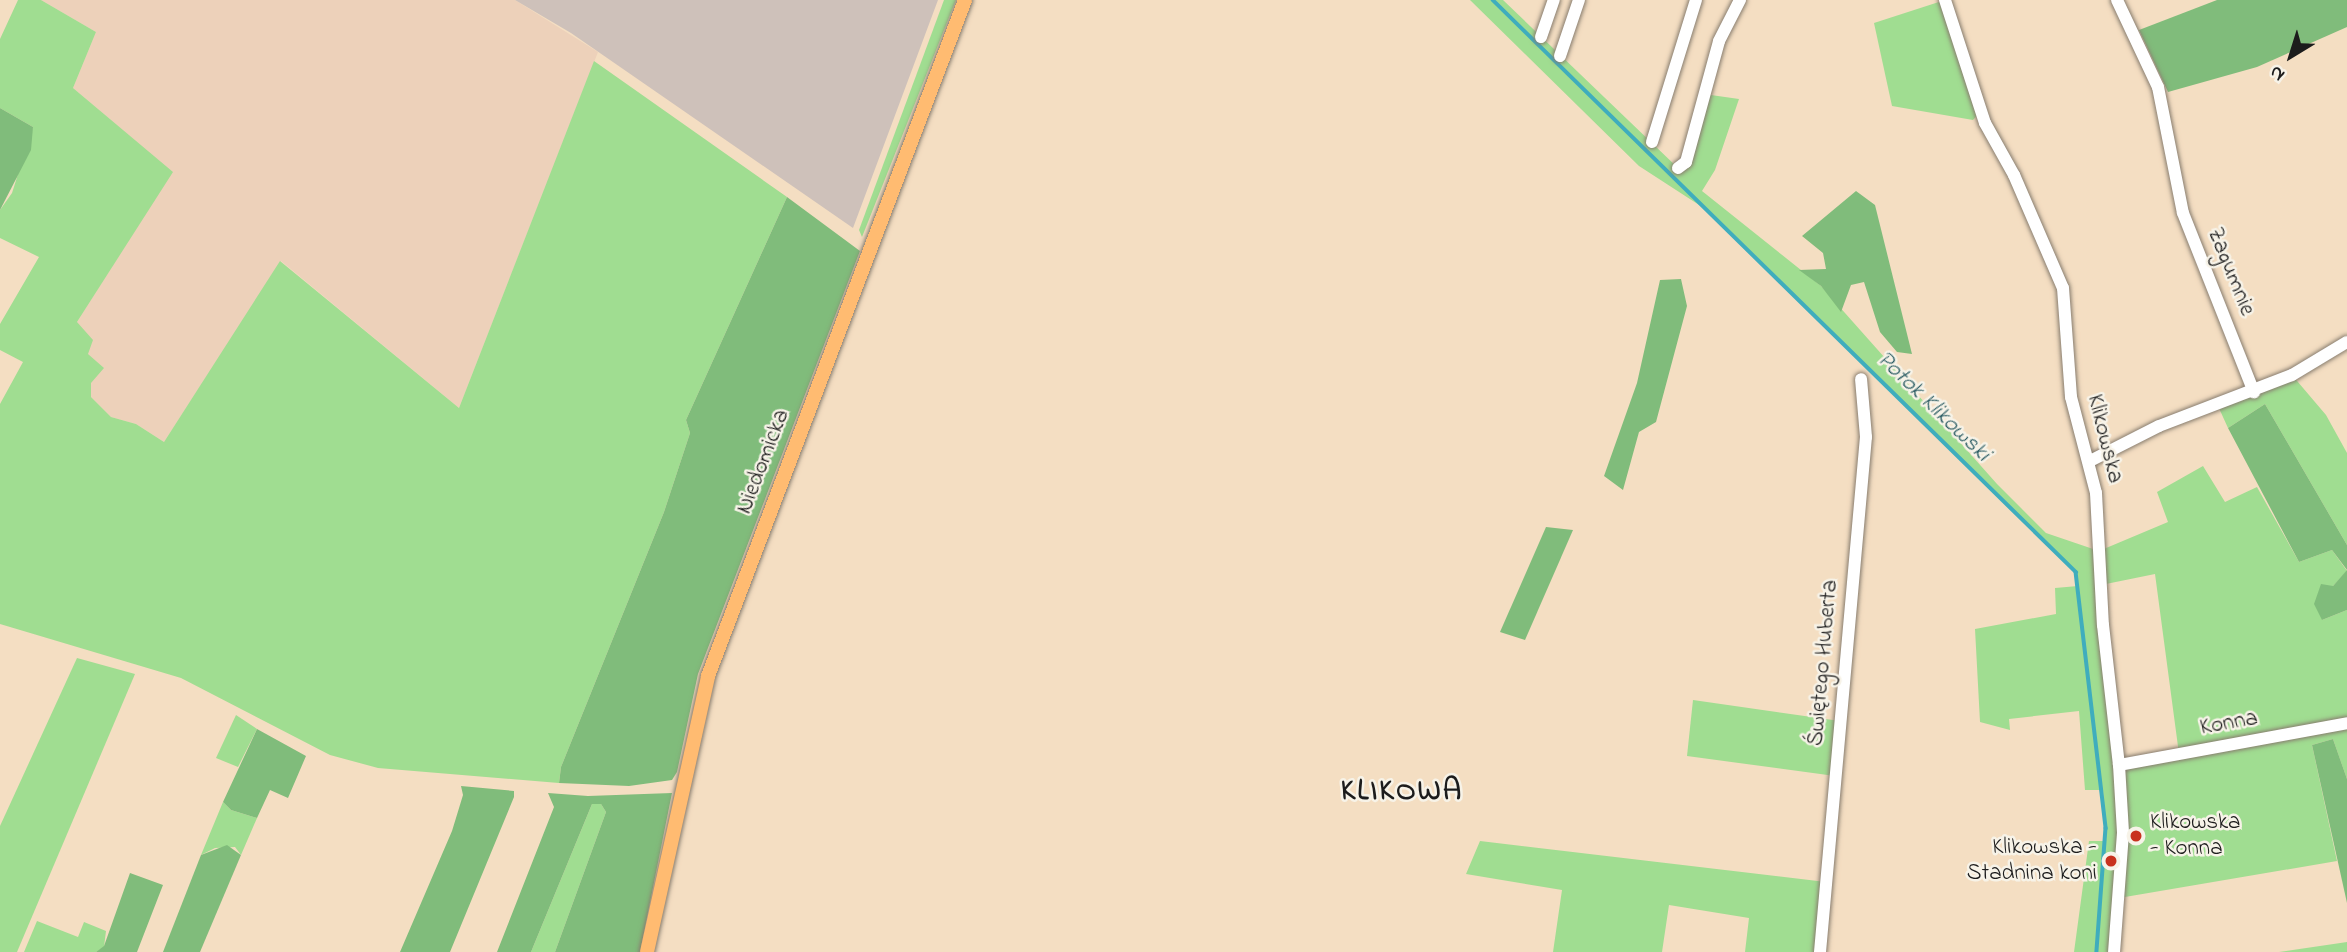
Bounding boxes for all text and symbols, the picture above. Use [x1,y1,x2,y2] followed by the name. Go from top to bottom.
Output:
[2256,21,2326,91] north arrow
[2264,58,2291,88] text: N
[2200,224,2260,320] street label: Zagumnie
[1870,346,1996,468] water label: Potok Klikowski
[2080,392,2128,486] street label: Klikowska
[731,406,797,518] street label: Niedomicka
[1803,579,1845,747] street label: Świętego Huberta
[2198,705,2260,743] street label: Konna
[1342,774,1462,810] district label: KLIKOWA
[2150,809,2240,863] place label: Klikowska - Konna
[2128,828,2144,844] marker: Klikowska - Konna
[1967,834,2097,888] place label: Klikowska - Stadnina koni
[2103,853,2119,869] marker: Klikowska - Stadnina koni

